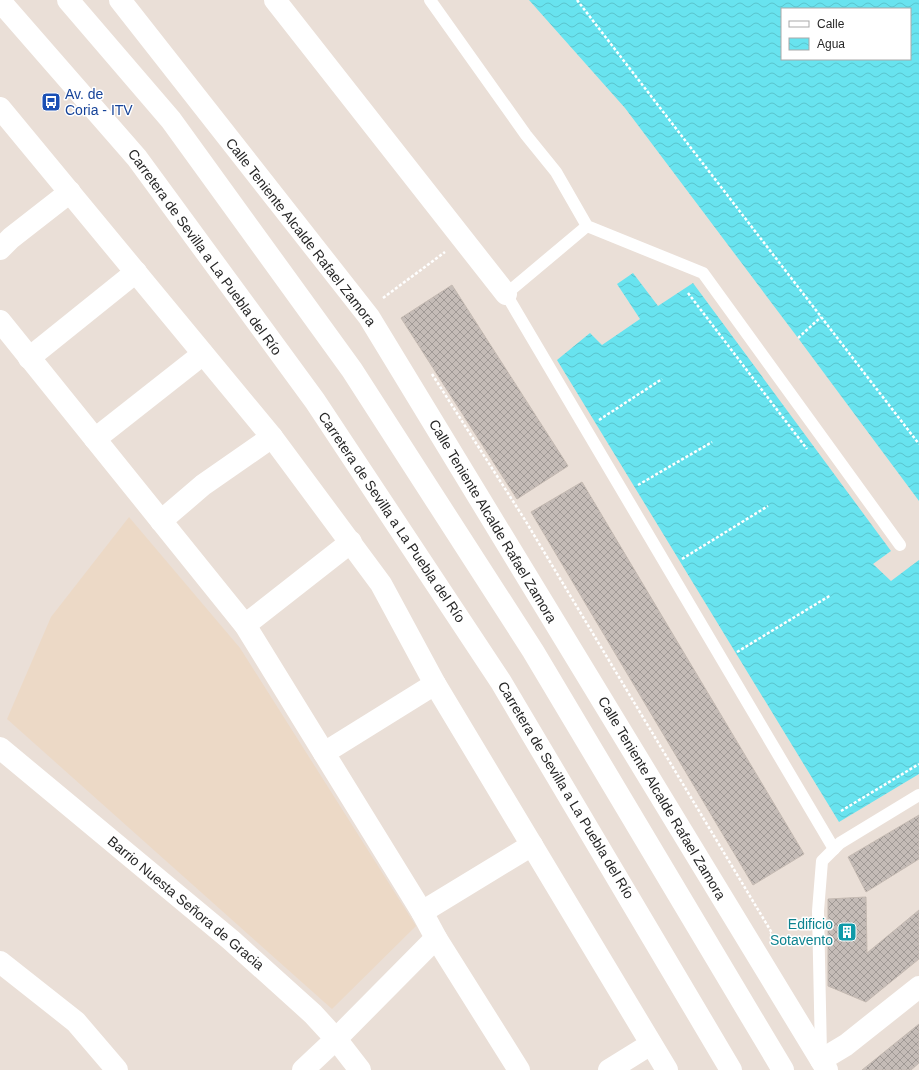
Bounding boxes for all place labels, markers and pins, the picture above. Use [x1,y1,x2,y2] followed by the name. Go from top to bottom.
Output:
[65,86,133,118] place label: Av. de Coria - ITV
[40,91,62,113] bus stop icon: Av. de Coria - ITV
[770,916,833,948] place label: Edificio Sotavento
[836,921,858,943] building icon: Edificio Sotavento

